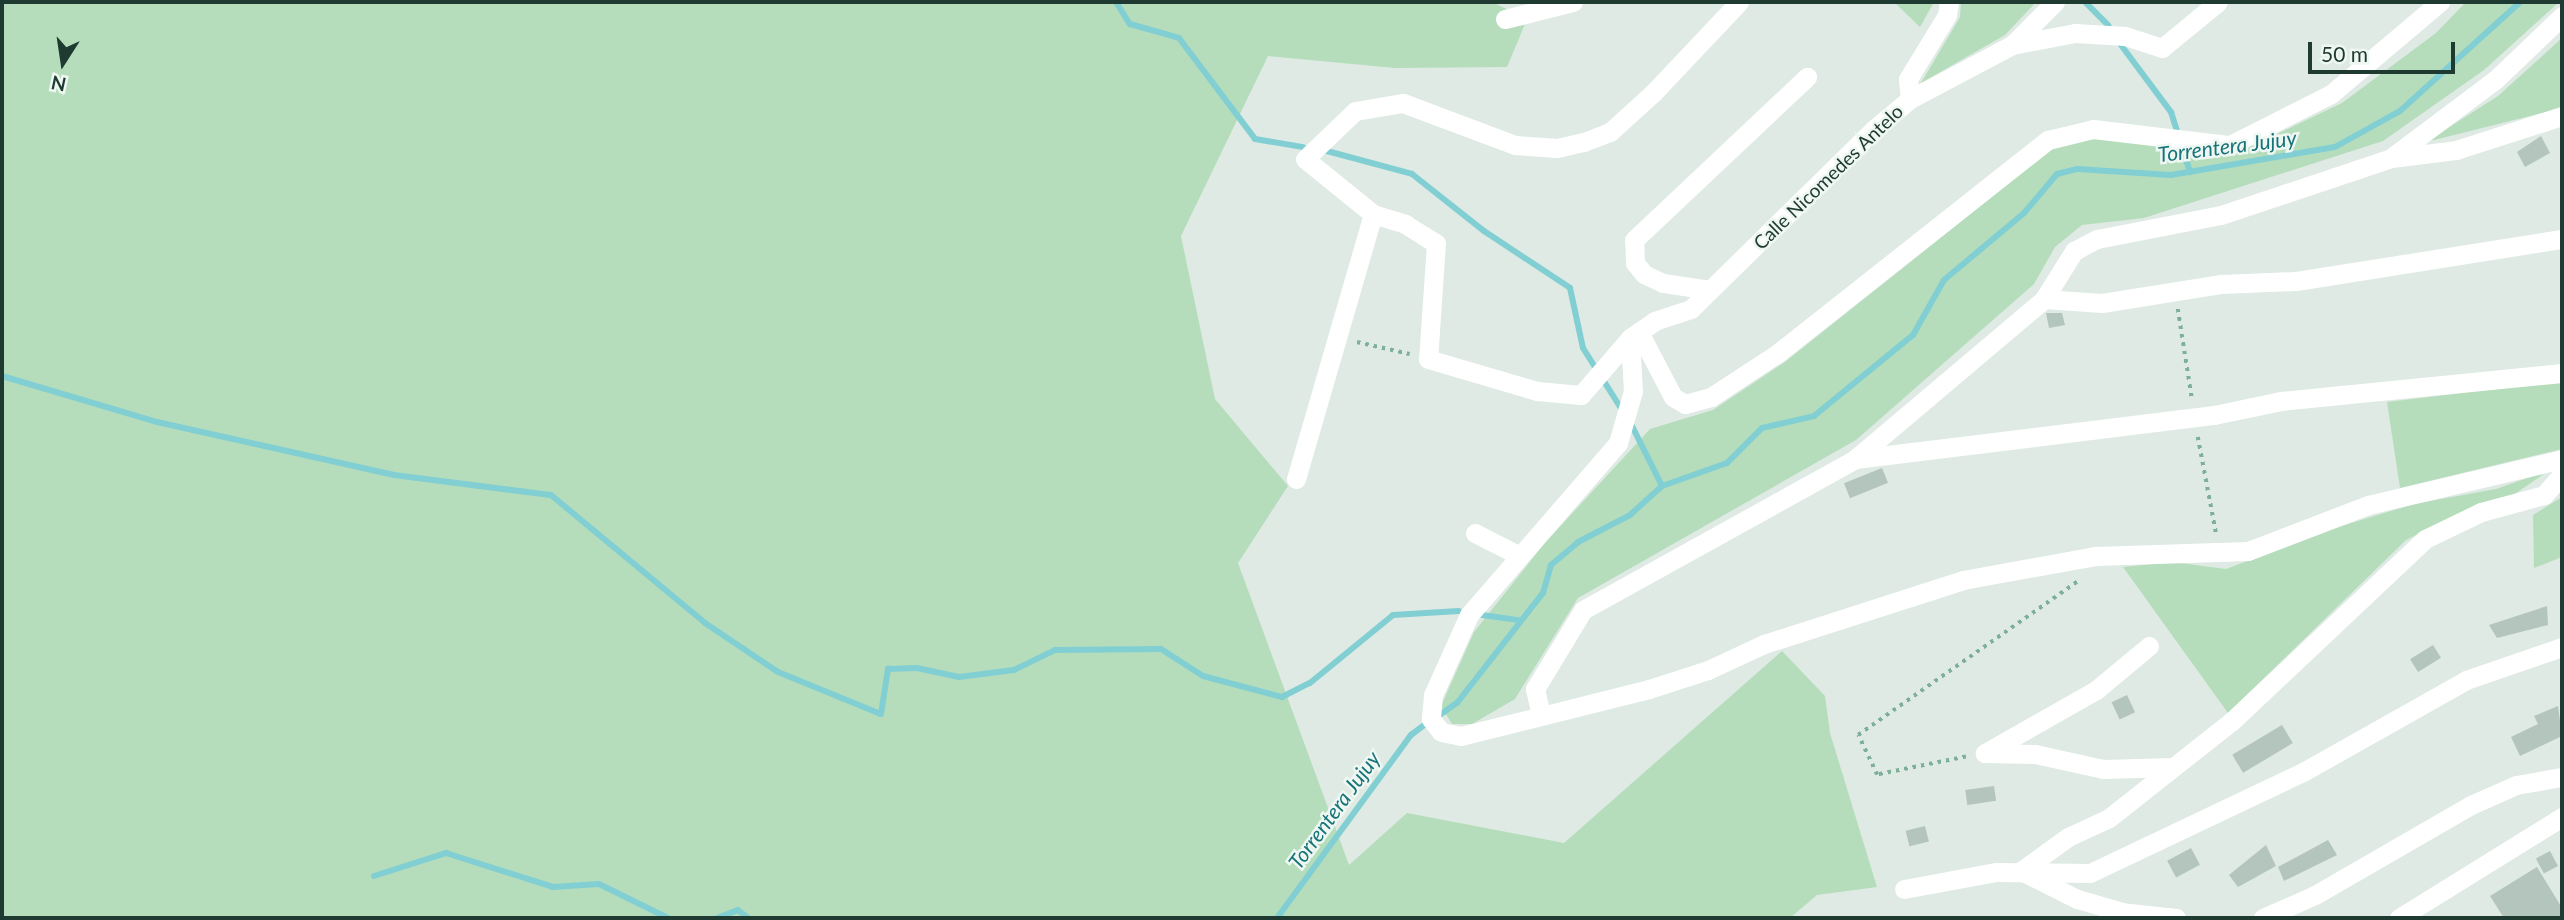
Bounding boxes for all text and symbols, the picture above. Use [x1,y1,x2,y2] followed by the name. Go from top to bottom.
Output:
[28,28,98,98] north arrow
[2312,28,2459,72] scale bar
[2321,41,2368,66] text: 50 m
[49,71,68,97] text: N
[1748,100,1908,254] street label: Calle Nicomedes Antelo
[2156,125,2298,167] water label: Torrentera Jujuy
[1283,746,1385,874] water label: Torrentera Jujuy

